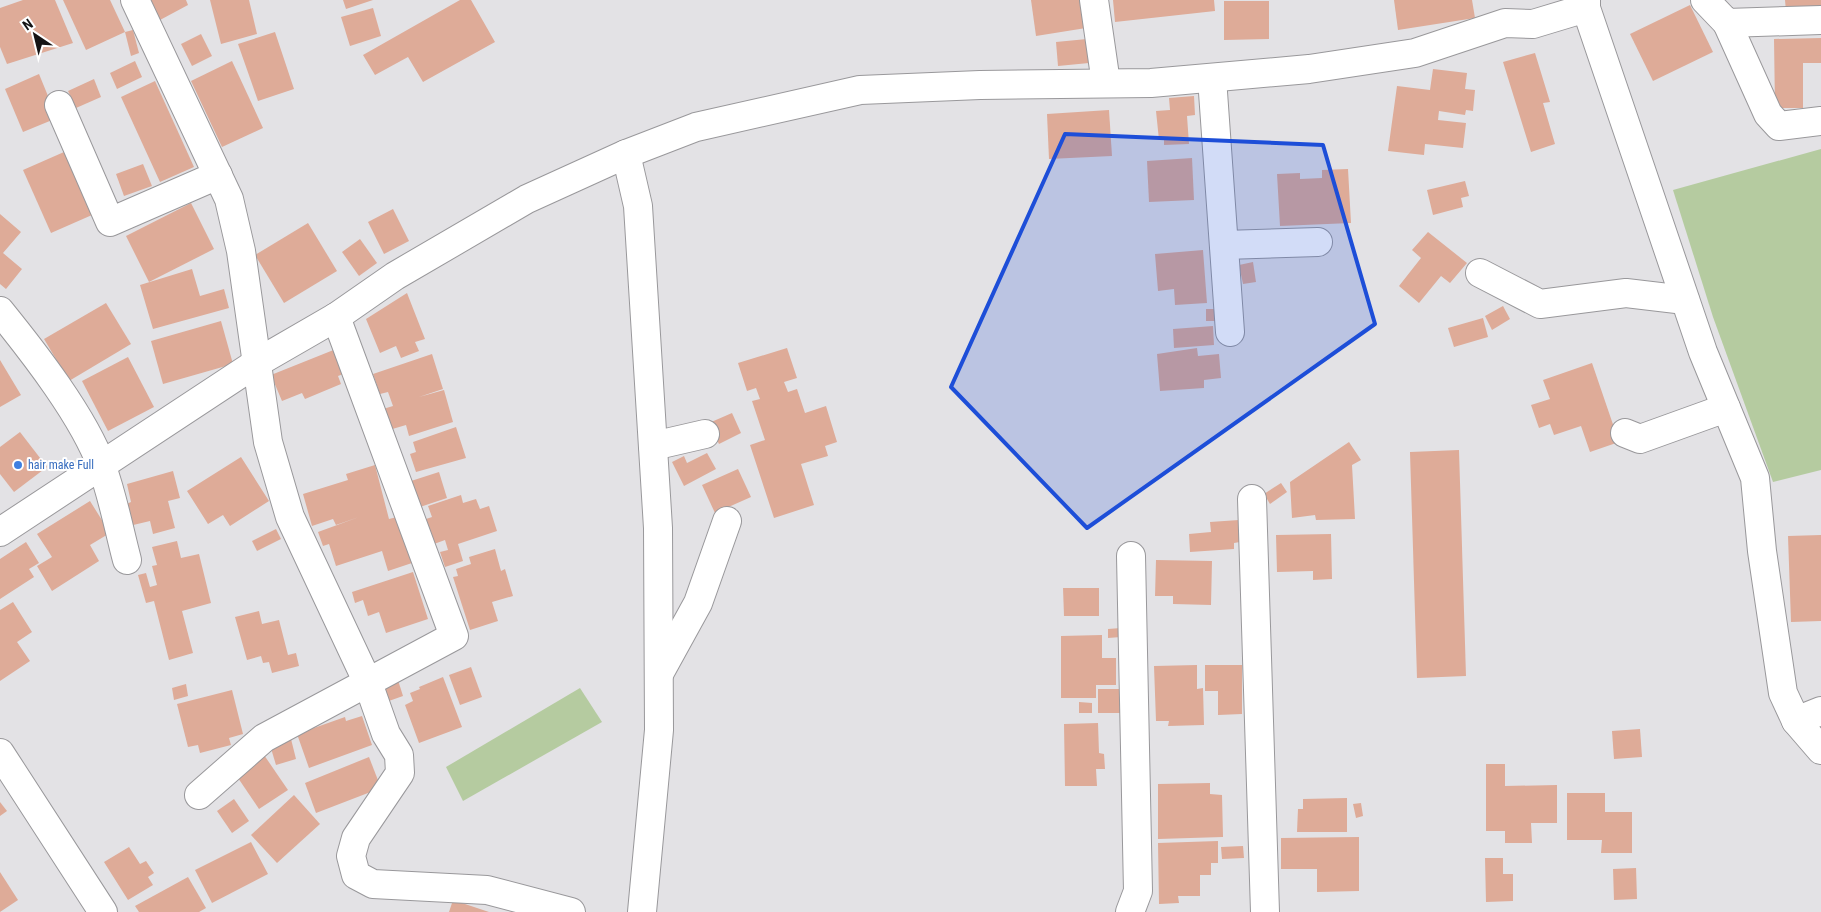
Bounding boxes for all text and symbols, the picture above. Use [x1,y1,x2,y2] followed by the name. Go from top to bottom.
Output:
[10,10,60,60] north arrow
[19,15,36,33] text: N
[28,458,94,472] place label: hair make Full
[12,459,24,471] marker: hair make Full

